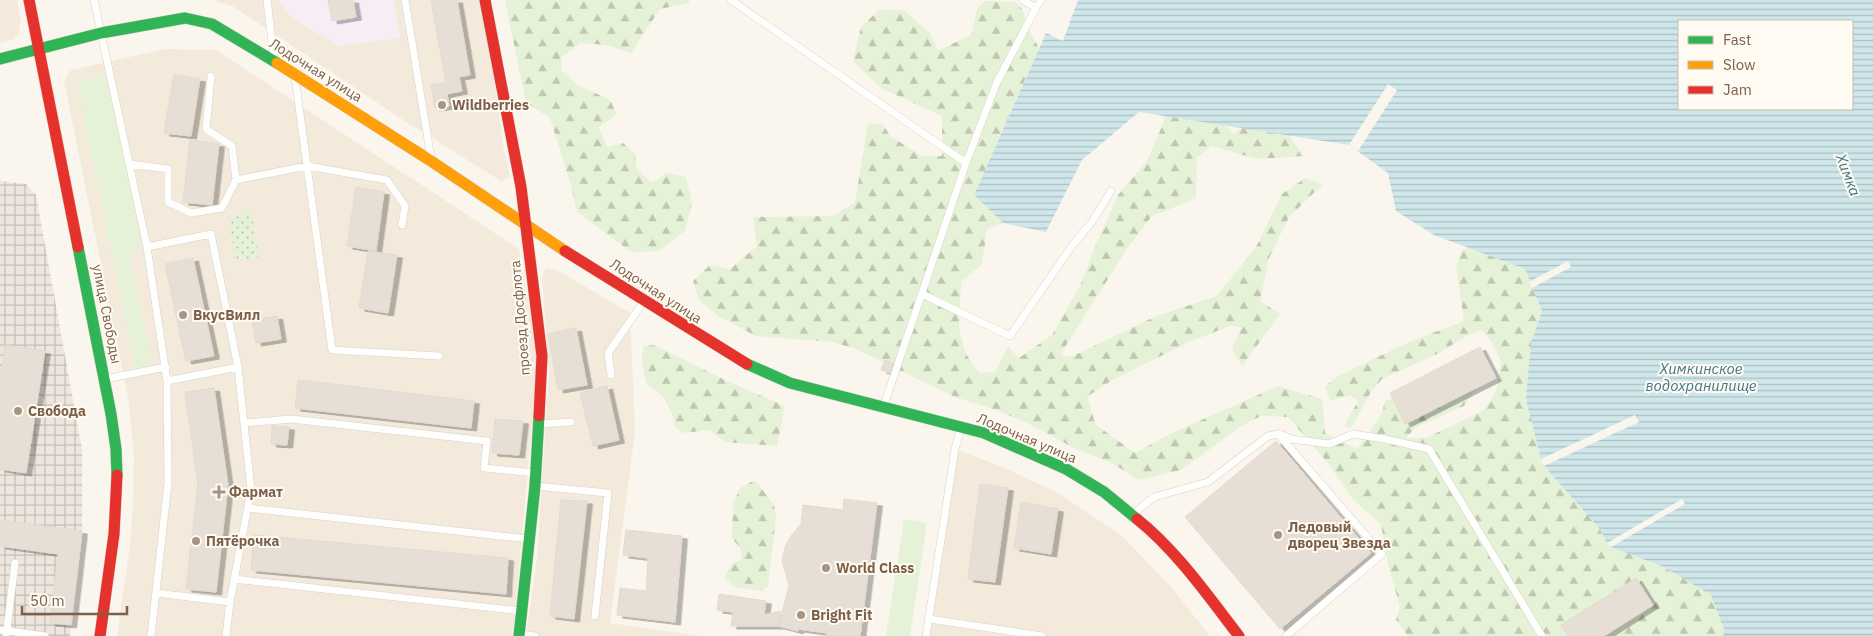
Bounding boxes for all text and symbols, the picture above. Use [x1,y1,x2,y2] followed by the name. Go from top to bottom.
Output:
[1678,20,1853,110] legend
[1723,30,1751,49] text: Fast
[266,34,366,106] street label: Лодочная улица
[1723,55,1756,74] text: Slow
[1723,80,1752,99] text: Jam
[452,96,529,114] place label: Wildberries
[436,99,448,111] marker: Wildberries
[1831,150,1865,199] water label: Химка
[606,254,706,328] street label: Лодочная улица
[506,259,534,376] street label: проезд Досфлота
[89,263,125,365] street label: улица Свободы
[193,306,260,324] place label: ВкусВилл
[177,309,189,321] marker: ВкусВилл
[1645,359,1757,395] water label: Химкинское водохранилище
[28,402,86,420] place label: Свобода
[12,405,24,417] marker: Свобода
[975,409,1080,467] street label: Лодочная улица
[229,483,283,501] place label: Фармат
[213,486,225,498] marker: Фармат
[1288,518,1391,552] place label: Ледовый дворец Звезда
[1272,529,1284,541] marker: Ледовый дворец Звезда
[206,532,279,550] place label: Пятёрочка
[190,535,202,547] marker: Пятёрочка
[836,559,914,577] place label: World Class
[820,562,832,574] marker: World Class
[22,584,128,616] scale bar
[30,591,65,610] text: 50 m
[811,606,872,624] place label: Bright Fit
[795,609,807,621] marker: Bright Fit

